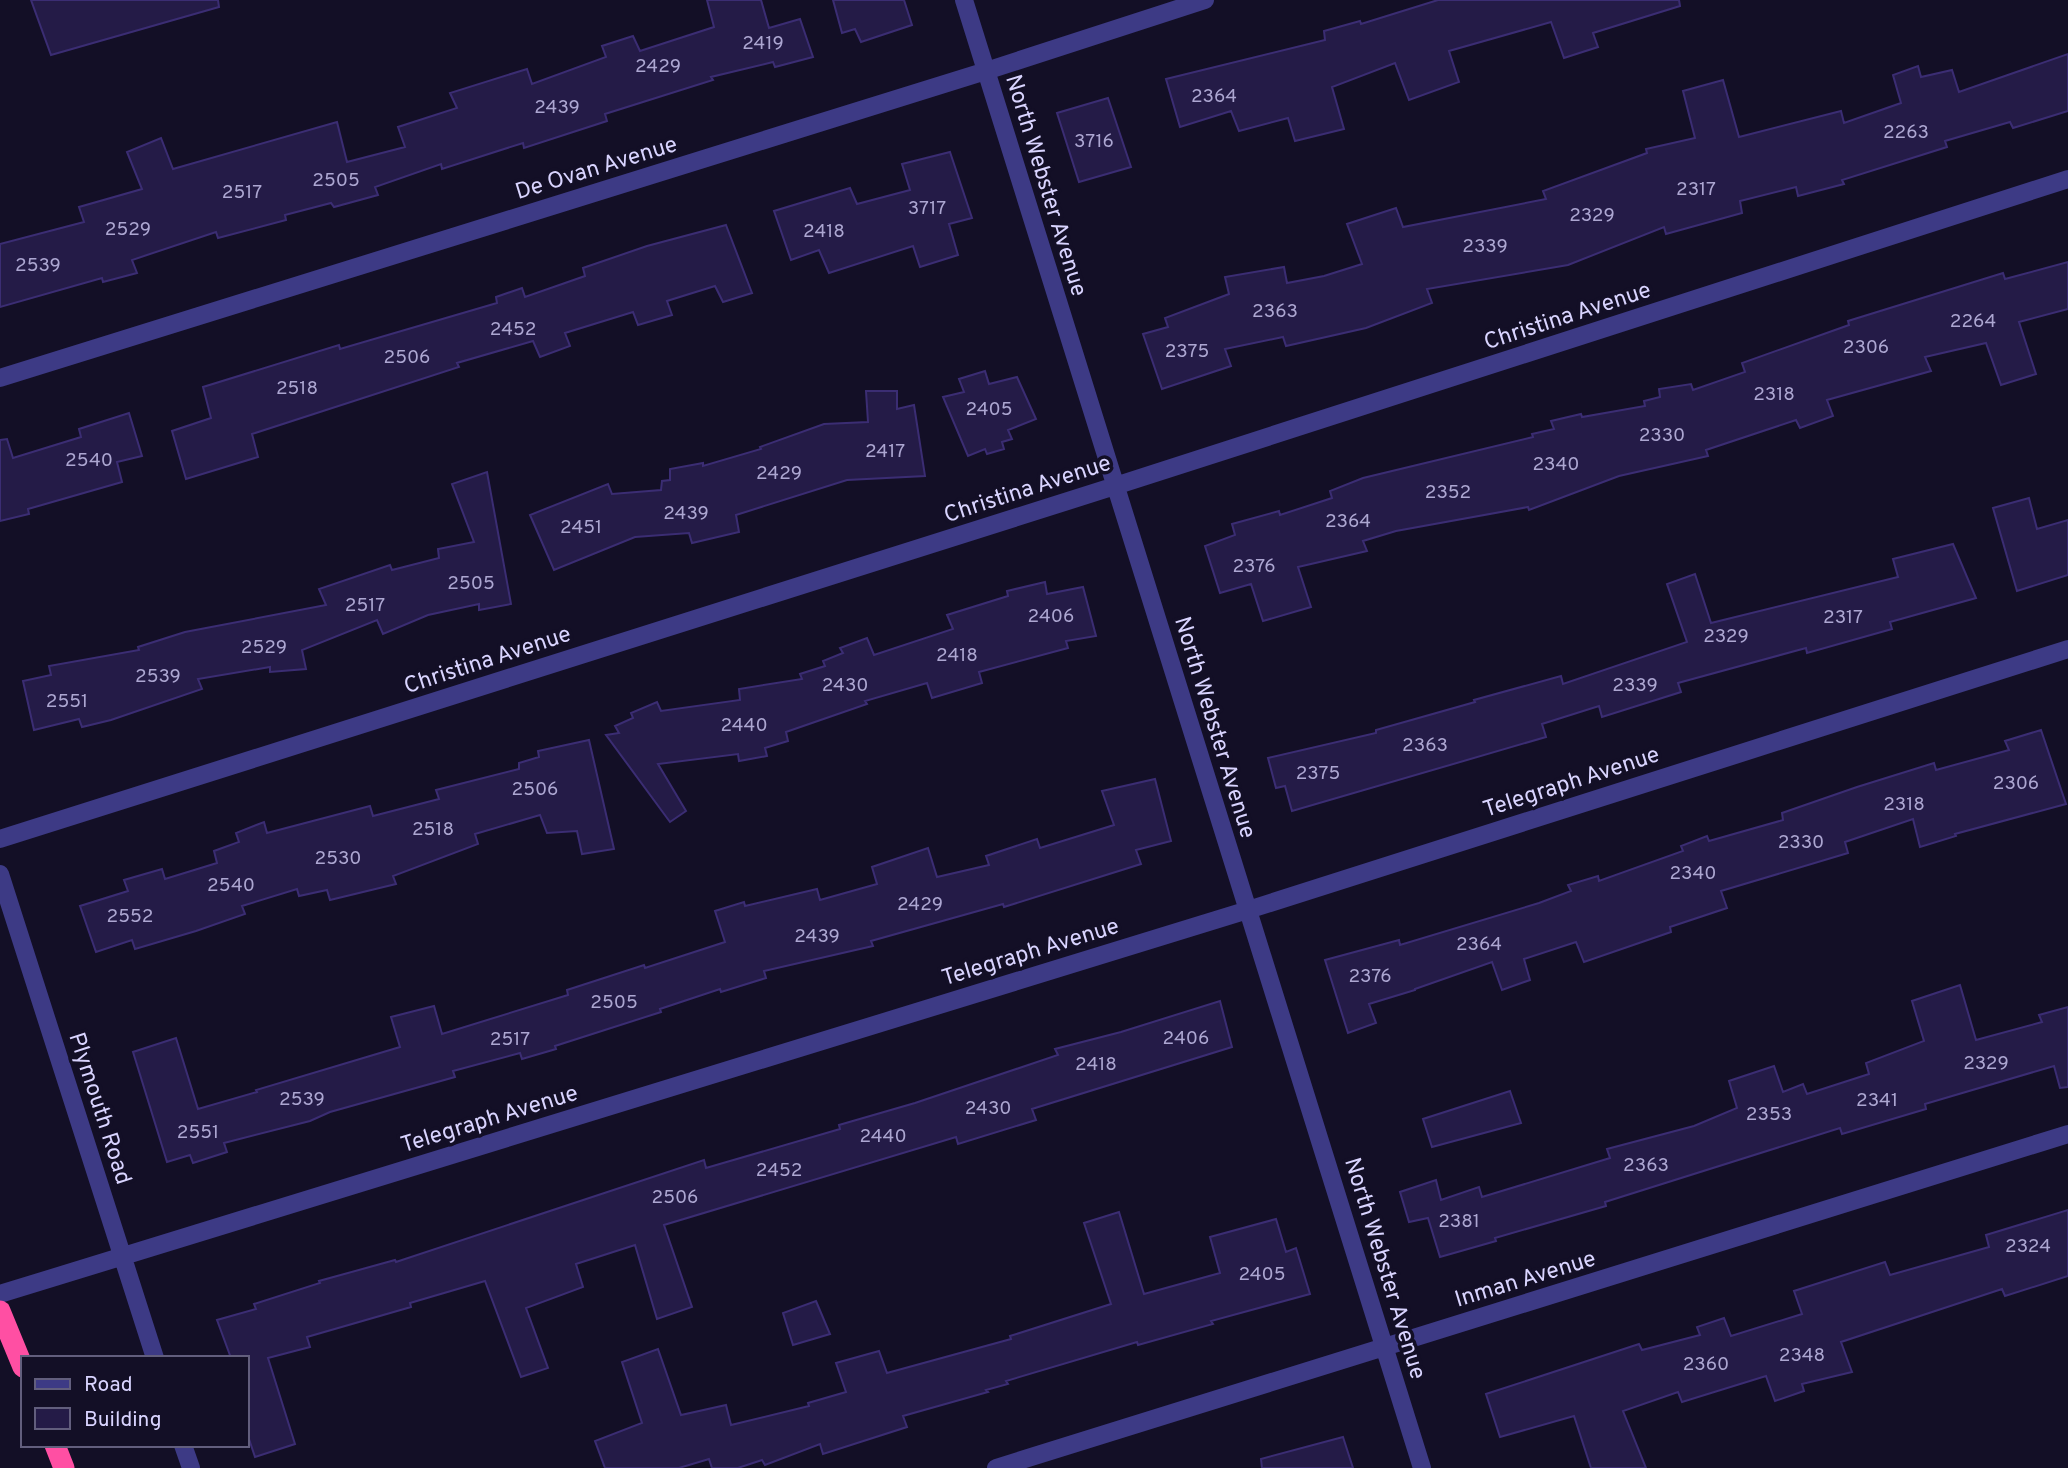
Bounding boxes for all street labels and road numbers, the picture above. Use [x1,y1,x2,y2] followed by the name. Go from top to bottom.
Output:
[997,71,1092,300] street label: North Webster Avenue
[512,131,681,208] street label: De Ovan Avenue
[1481,277,1655,358] street label: Christina Avenue
[941,450,1115,531] street label: Christina Avenue
[1166,613,1261,842] street label: North Webster Avenue
[401,621,575,702] street label: Christina Avenue
[1480,741,1664,826] street label: Telegraph Avenue
[939,913,1123,994] street label: Telegraph Avenue
[60,1029,137,1189] street label: Plymouth Road
[398,1080,582,1161] street label: Telegraph Avenue
[1336,1154,1431,1383] street label: North Webster Avenue
[1452,1245,1600,1316] street label: Inman Avenue

